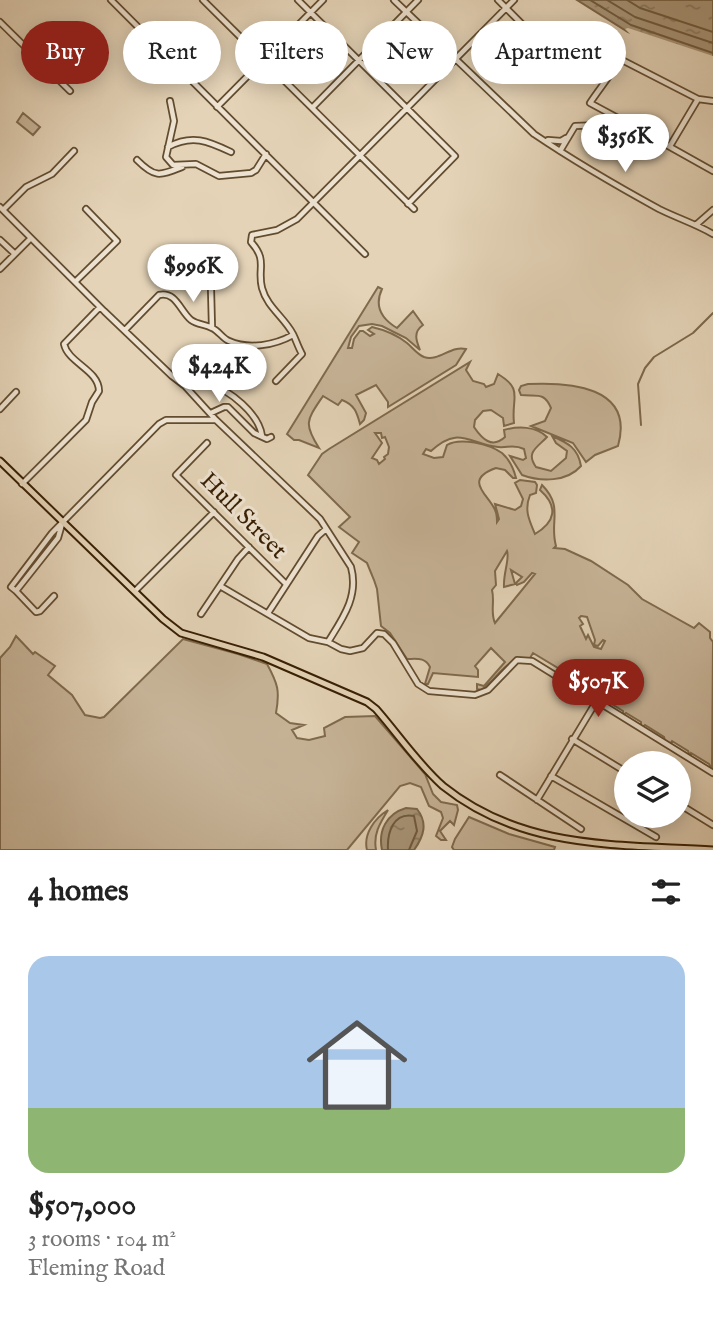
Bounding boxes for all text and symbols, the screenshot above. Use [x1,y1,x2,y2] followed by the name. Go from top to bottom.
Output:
[21,21,109,84] chip: Buy
[123,21,221,84] chip: Rent
[235,21,348,84] chip: Filters
[362,21,457,84] chip: New
[471,21,626,84] chip: Apartment
[576,114,674,174] pin: $356K
[597,122,653,151] text: $356K
[144,244,242,304] pin: $996K
[163,252,223,281] text: $996K
[170,344,268,404] pin: $424K
[188,352,250,381] text: $424K
[193,466,293,566] street label: Hull Street
[549,660,647,719] pin: $507K
[568,667,628,696] text: $507K
[614,751,691,828] map controls
[614,751,691,828] button: layers
[28,873,129,911] text: 4 homes
[647,873,685,911] icon: filters
[294,1002,420,1128] icon: home
[28,1187,136,1225] text: $507,000
[28,1225,176,1254] text: 3 rooms · 104 m²
[28,1254,165,1283] text: Fleming Road

